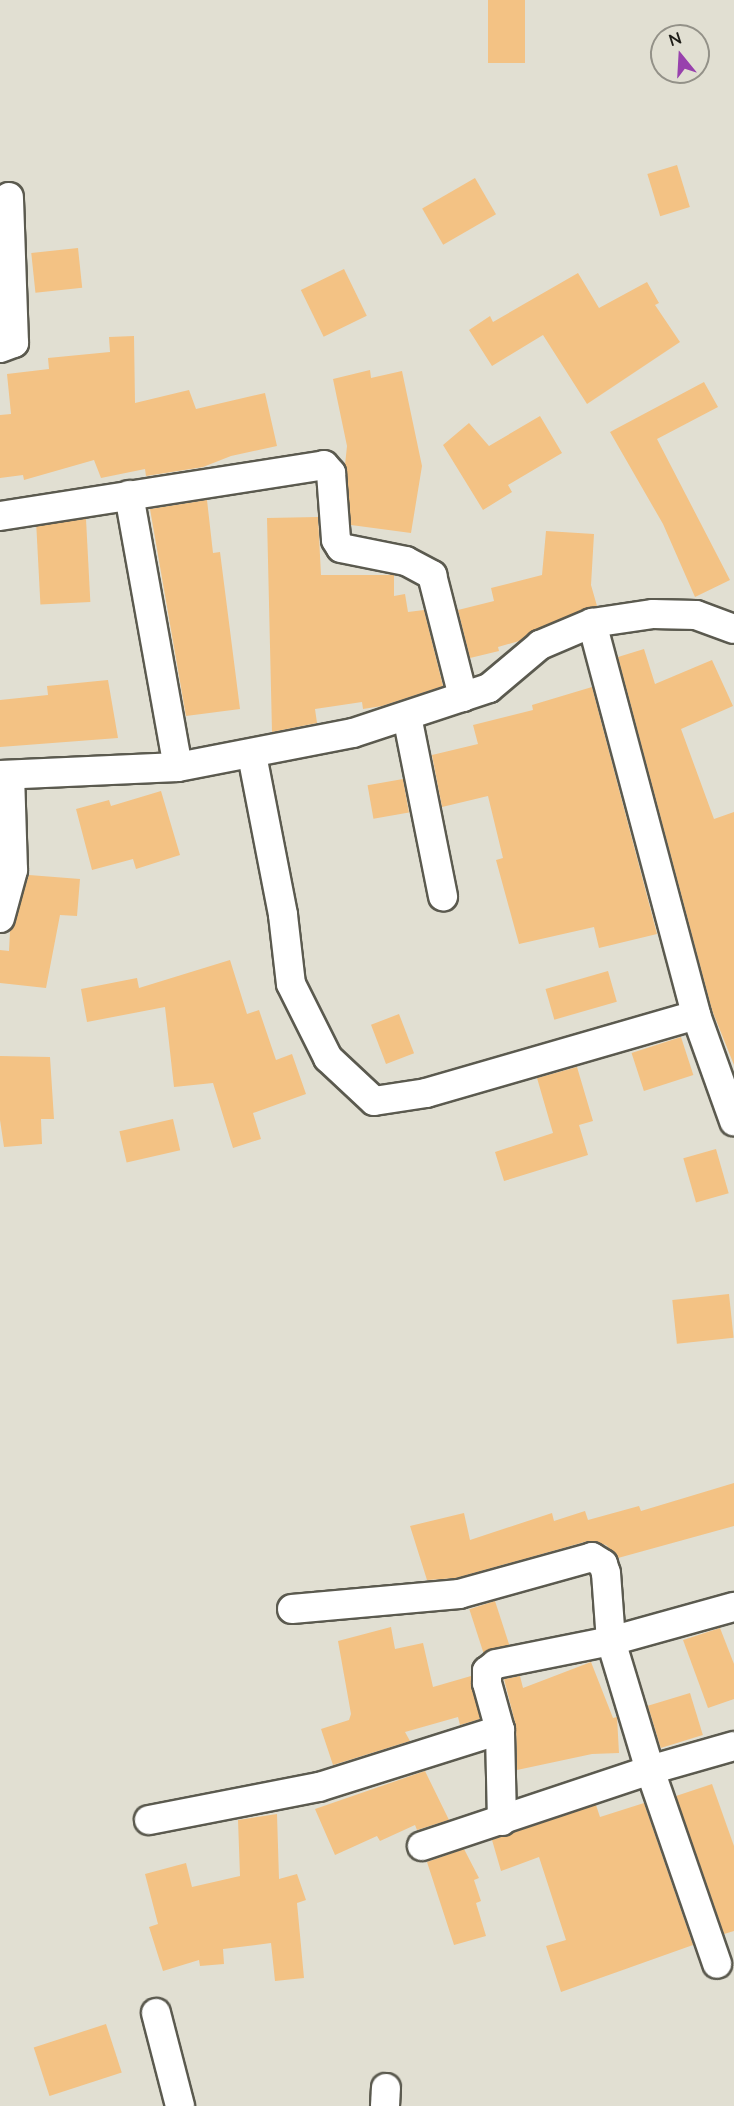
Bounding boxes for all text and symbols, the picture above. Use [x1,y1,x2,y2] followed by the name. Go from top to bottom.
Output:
[650,24,710,84] north arrow
[666,27,684,49] text: N

